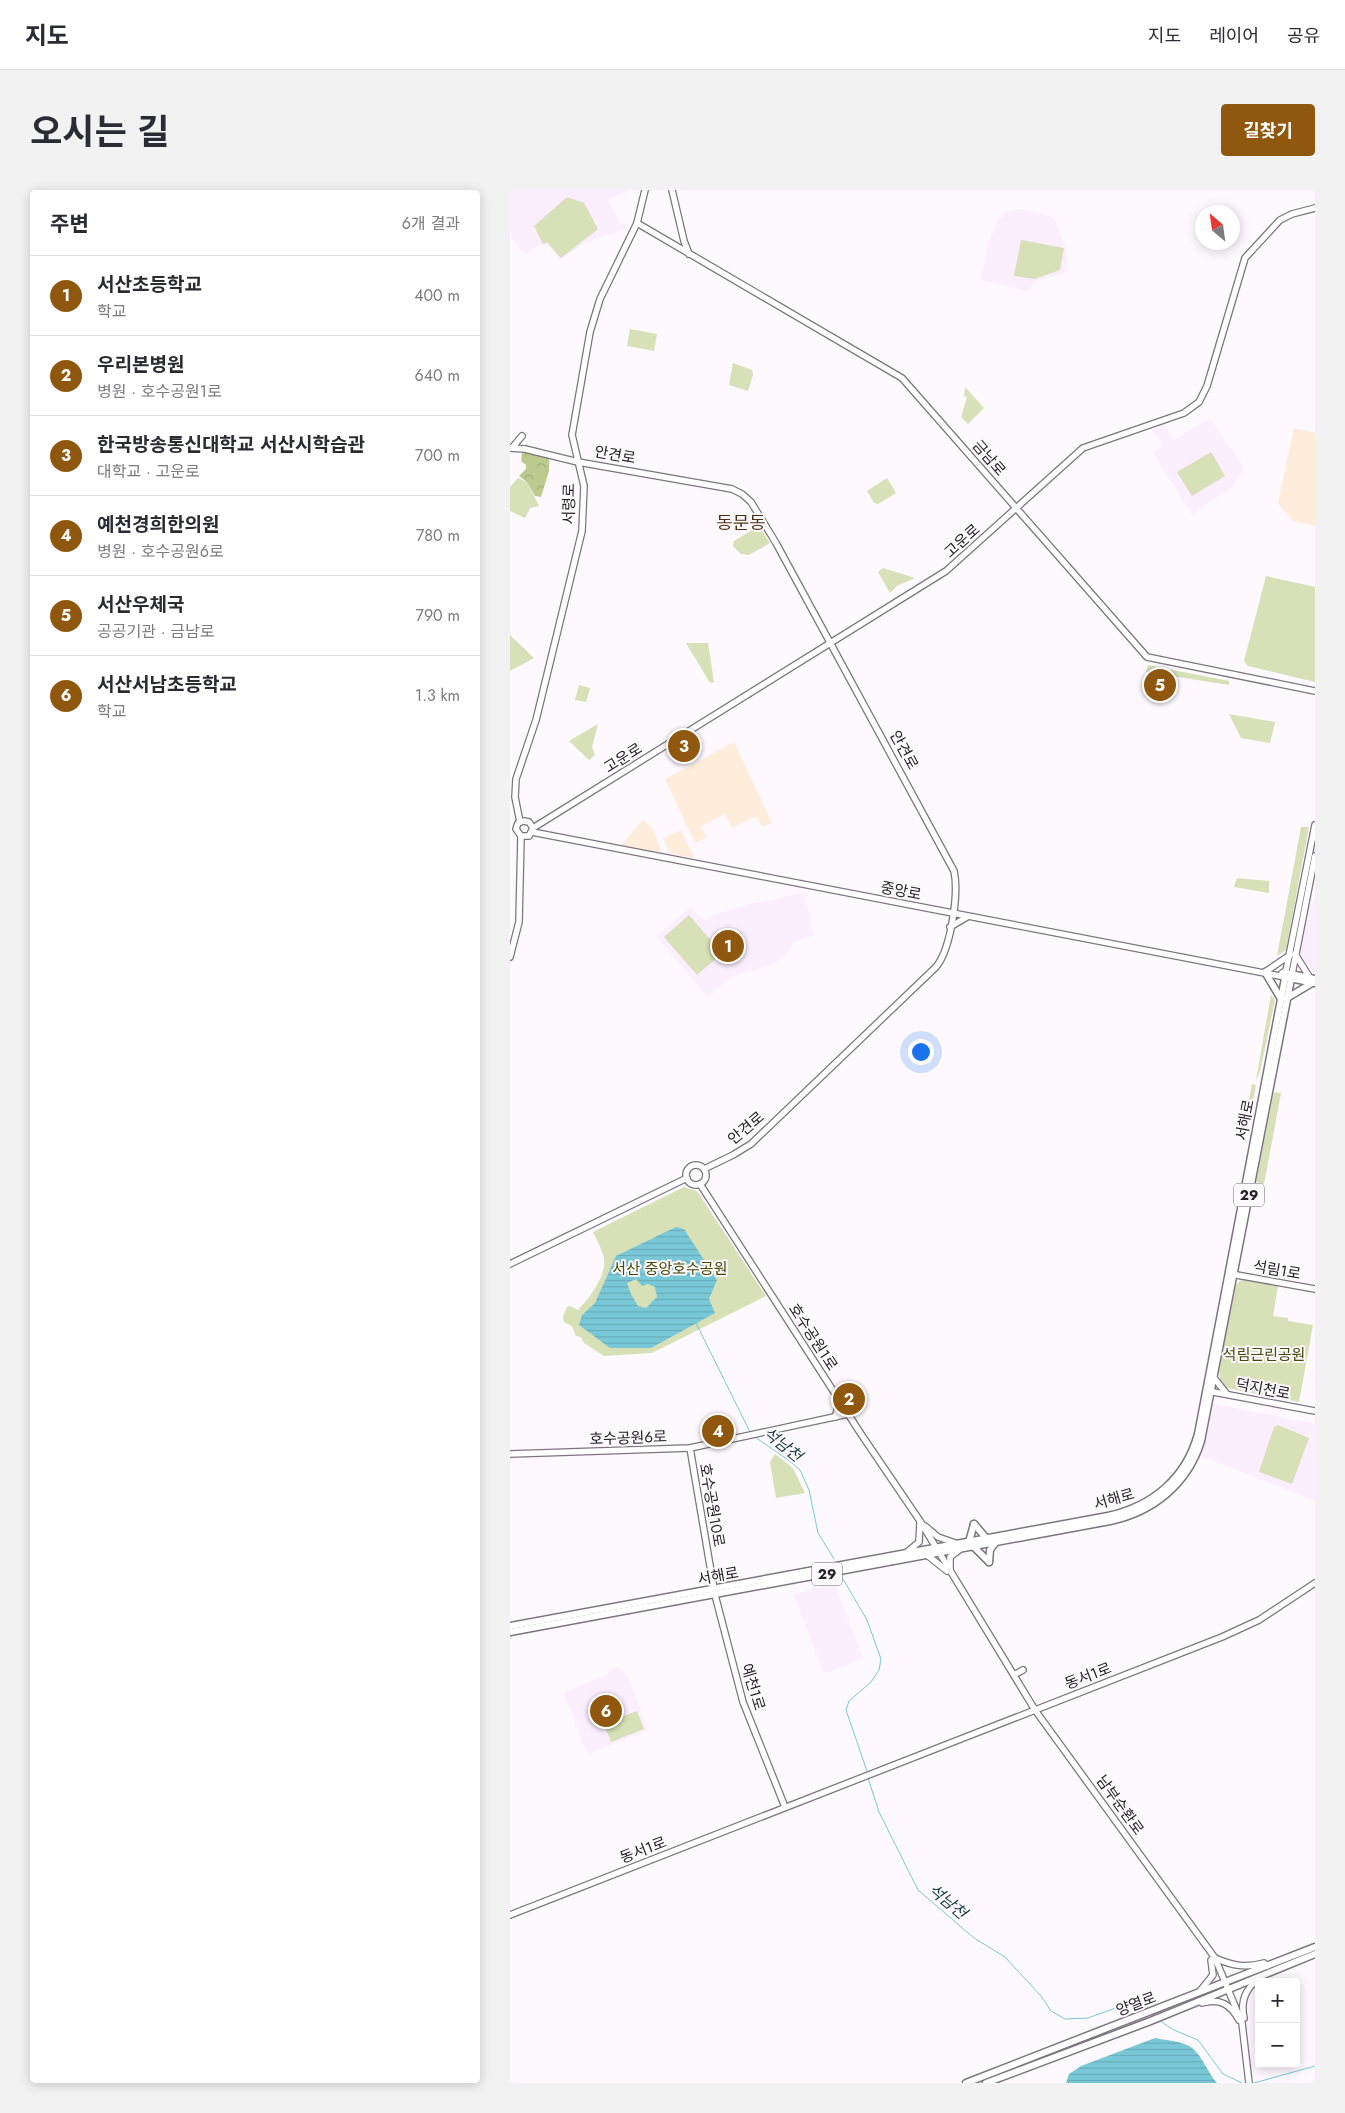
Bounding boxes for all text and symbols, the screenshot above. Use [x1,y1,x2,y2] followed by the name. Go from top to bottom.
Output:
[25,18,69,53] text: 지도
[1148,23,1181,49] text: 지도
[1209,23,1259,49] text: 레이어
[1287,23,1320,49] text: 공유
[1221,104,1315,156] button: 길찾기
[30,107,169,157] text: 오시는 길
[1195,205,1240,250] north arrow
[50,209,89,239] text: 주변
[402,212,460,235] text: 6개 결과
[97,271,202,298] text: 서산초등학교
[62,284,70,307] text: 1
[414,284,460,307] text: 400 m
[97,300,126,323] text: 학교
[97,351,184,378] text: 우리본병원
[61,364,71,387] text: 2
[415,364,460,387] text: 640 m
[97,380,222,403] text: 병원 · 호수공원1로
[97,431,365,458] text: 한국방송통신대학교 서산시학습관
[967,435,1011,481] street label: 금남로
[593,441,637,469] street label: 안견로
[61,444,71,467] text: 3
[415,444,460,467] text: 700 m
[97,460,200,483] text: 대학교 · 고운로
[558,483,580,525] street label: 서령로
[716,510,766,536] district label: 동문동
[97,511,219,538] text: 예천경희한의원
[939,519,985,563] street label: 고운로
[60,524,72,547] text: 4
[416,524,460,547] text: 780 m
[97,540,224,563] text: 병원 · 호수공원6로
[97,591,184,618] text: 서산우체국
[61,604,71,627] text: 5
[416,604,460,627] text: 790 m
[97,620,214,643] text: 공공기관 · 금남로
[1144,666,1176,704] pin: 5
[97,671,237,698] text: 서산서남초등학교
[61,684,71,707] text: 6
[415,684,460,707] text: 1.3 km
[97,700,126,723] text: 학교
[668,727,700,765] pin: 3
[884,727,924,773] street label: 안견로
[600,738,646,778] street label: 고운로
[879,876,923,906] street label: 중앙로
[712,927,744,965] pin: 1
[908,1039,934,1065] your location
[1230,1098,1260,1142] street label: 서해로
[723,1106,769,1150] street label: 안견로
[1234,1184,1264,1206] road number: 29
[1251,1255,1303,1285] street label: 석림1로
[613,1258,727,1280] park label: 서산 중앙호수공원
[783,1299,843,1375] street label: 호수공원1로
[1223,1344,1305,1366] park label: 석림근린공원
[1234,1373,1292,1405] street label: 덕지천로
[833,1380,865,1418] pin: 2
[702,1412,734,1450] pin: 4
[758,1422,809,1469] water label: 석남천
[589,1426,667,1450] street label: 호수공원6로
[694,1461,730,1549] street label: 호수공원10로
[1091,1483,1137,1515] street label: 서해로
[696,1562,740,1590] street label: 서해로
[812,1562,842,1586] road number: 29
[1062,1657,1114,1695] street label: 동서1로
[735,1661,771,1713] street label: 예천1로
[590,1692,622,1730] pin: 6
[1091,1771,1149,1839] street label: 남부순환로
[617,1831,669,1869] street label: 동서1로
[923,1878,974,1926] water label: 석남천
[1255,1978,1300,2068] map controls
[1255,1978,1300,2023] button: +
[1113,1986,1159,2022] street label: 양열로
[1255,2023,1300,2068] button: −

